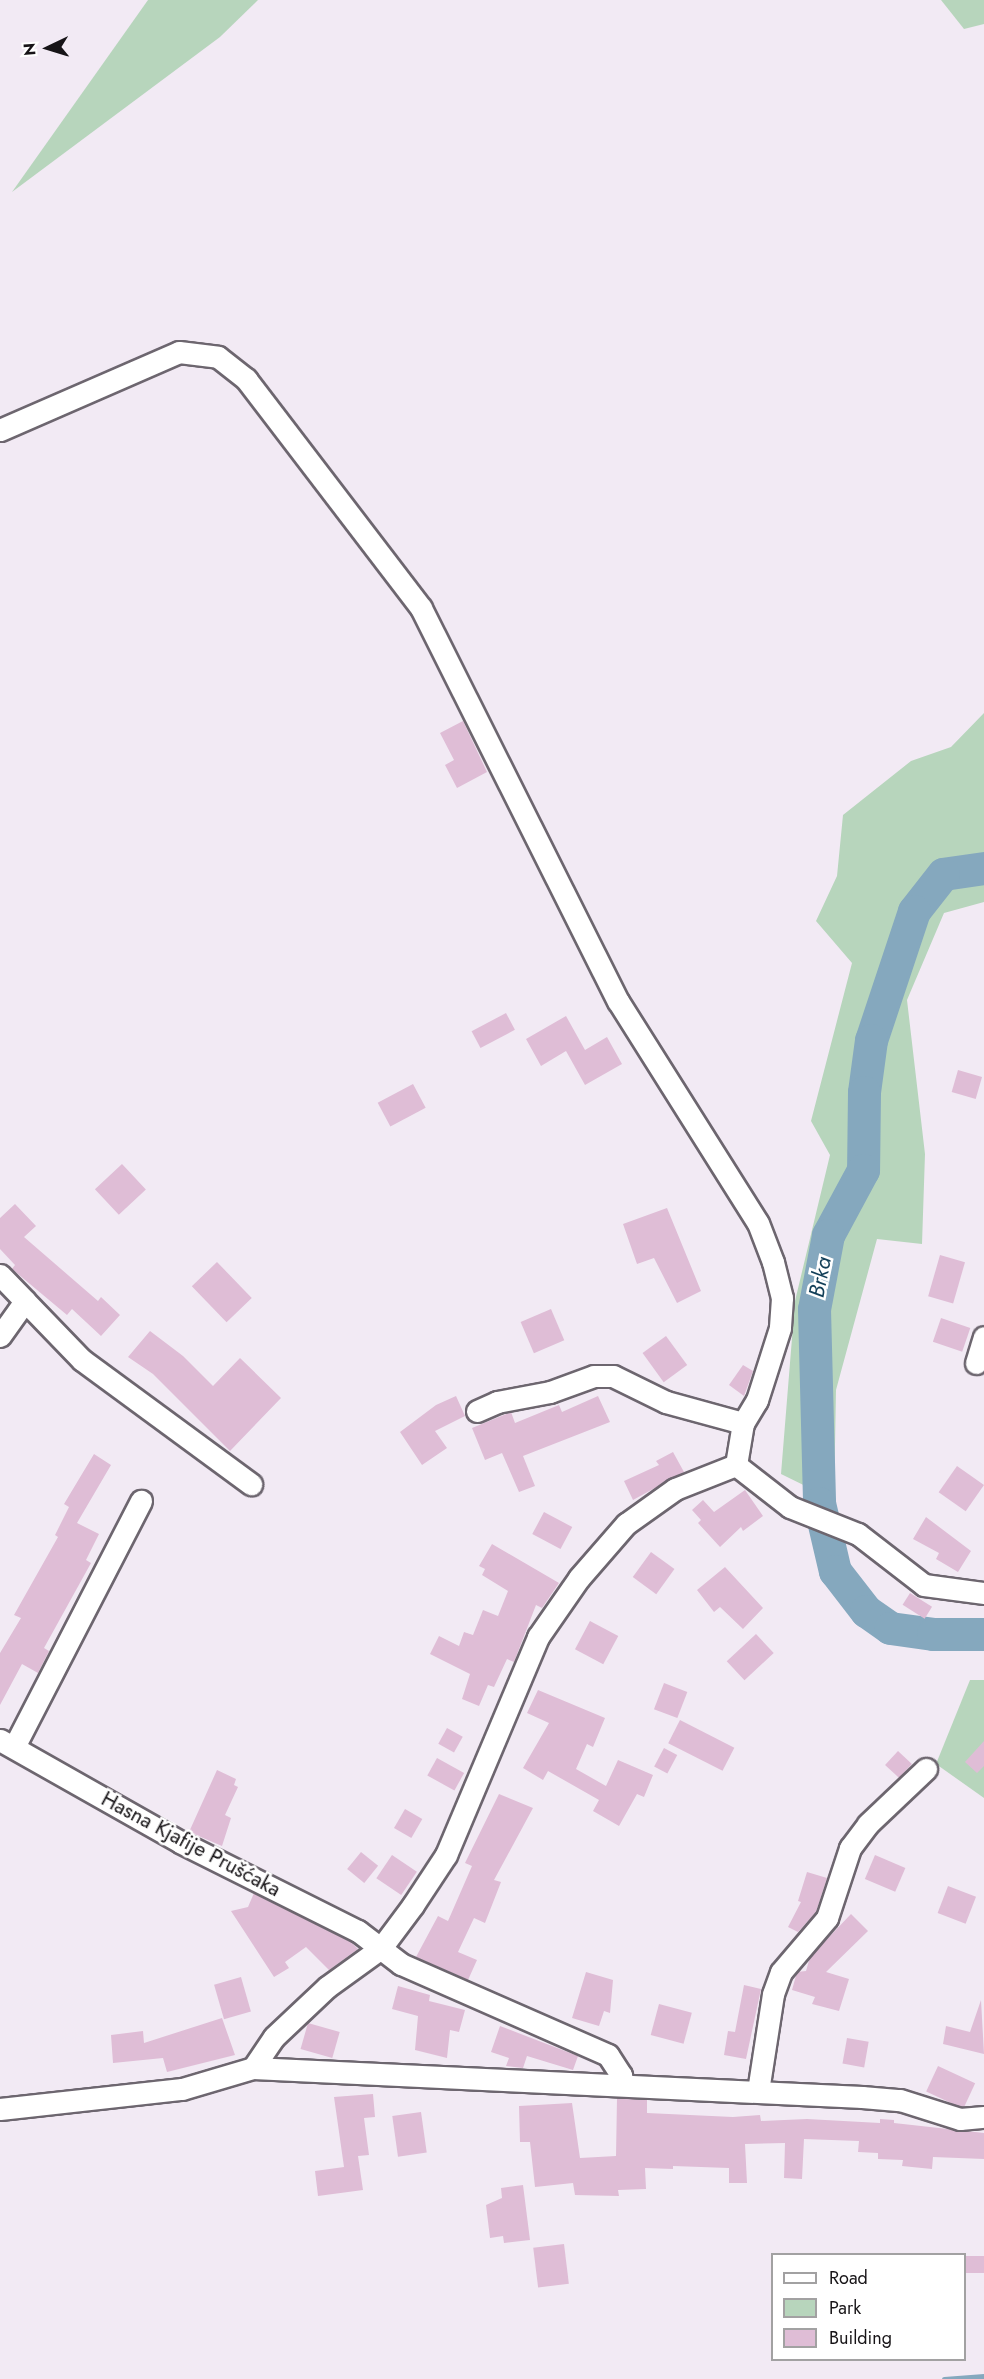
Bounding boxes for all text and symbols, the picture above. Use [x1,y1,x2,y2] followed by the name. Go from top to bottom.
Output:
[18,18,78,78] north arrow
[18,42,41,56] text: N
[803,1254,837,1300] water label: Brka
[97,1786,285,1902] street label: Hasna Kjafije Prušćaka
[771,2253,966,2361] legend
[829,2265,868,2291] text: Road
[829,2295,861,2321] text: Park
[829,2325,892,2351] text: Building

